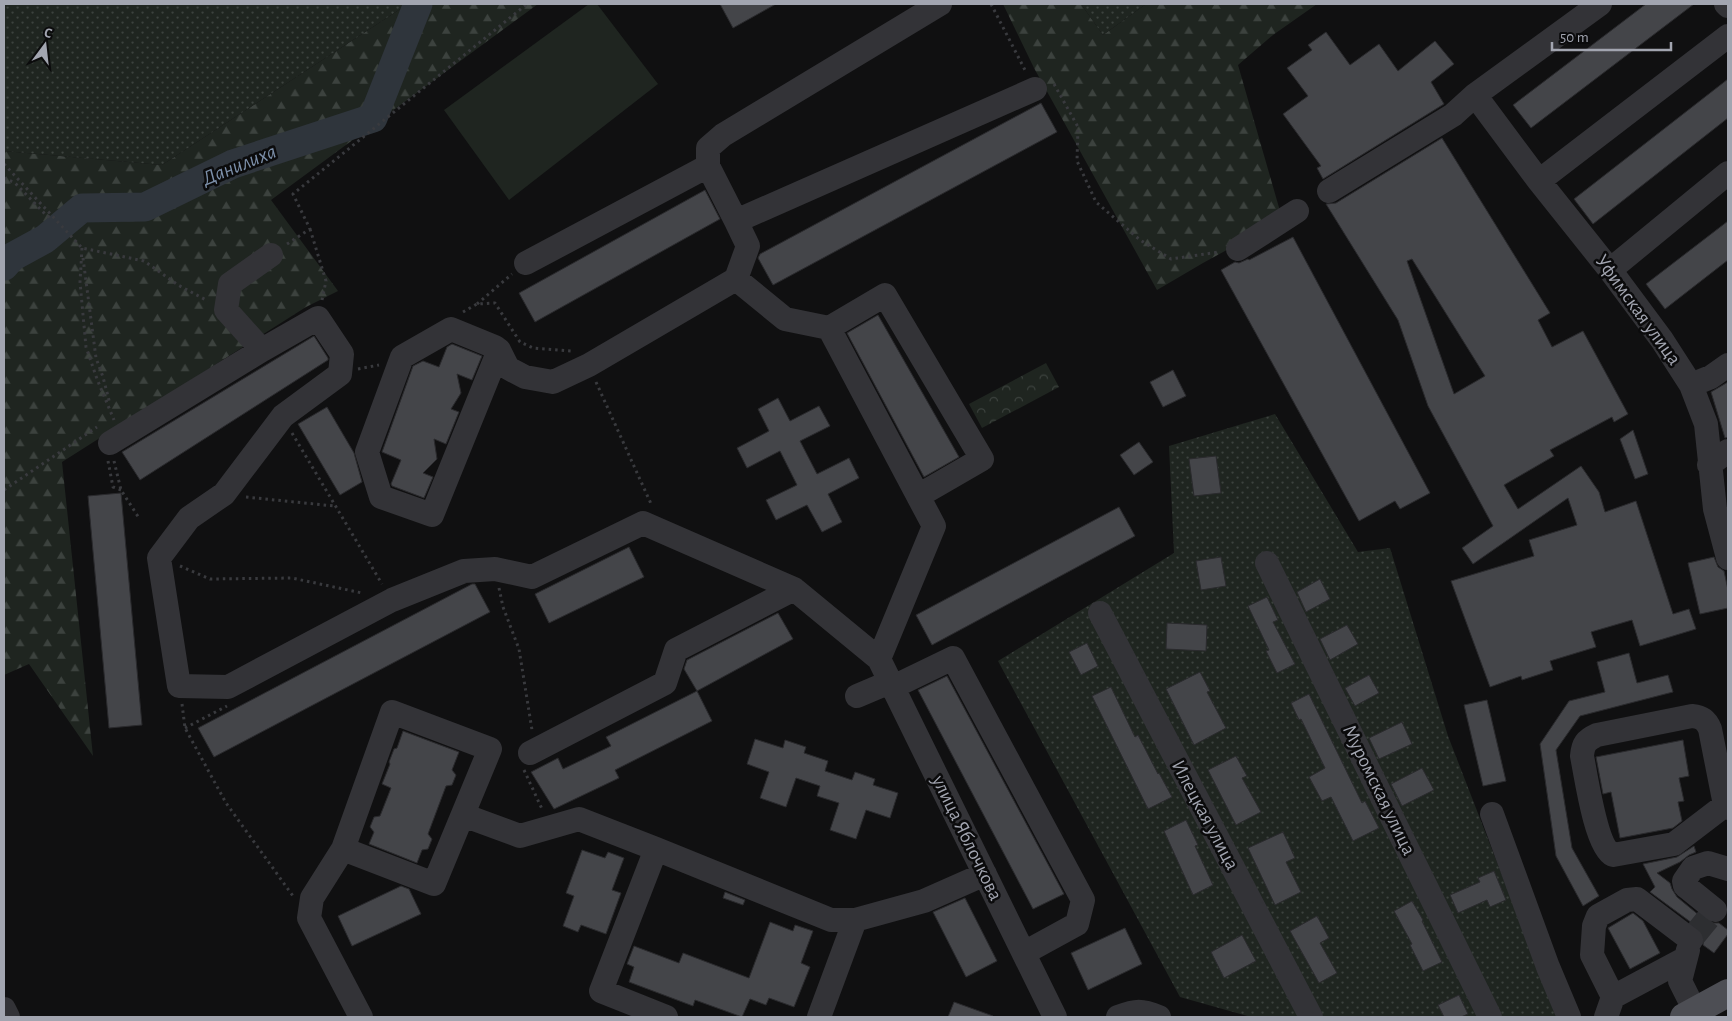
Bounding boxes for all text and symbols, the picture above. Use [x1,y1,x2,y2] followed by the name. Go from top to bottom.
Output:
[20,20,70,70] north arrow
[1552,20,1671,52] scale bar
[43,26,54,41] text: С
[1560,30,1589,45] text: 50 m
[198,141,279,190] water label: Данилиха
[1591,251,1685,369] street label: Уфимская улица
[1339,722,1419,858] street label: Муромская улица
[1168,757,1242,873] street label: Илецкая улица
[928,771,1006,904] street label: улица Яблочкова

